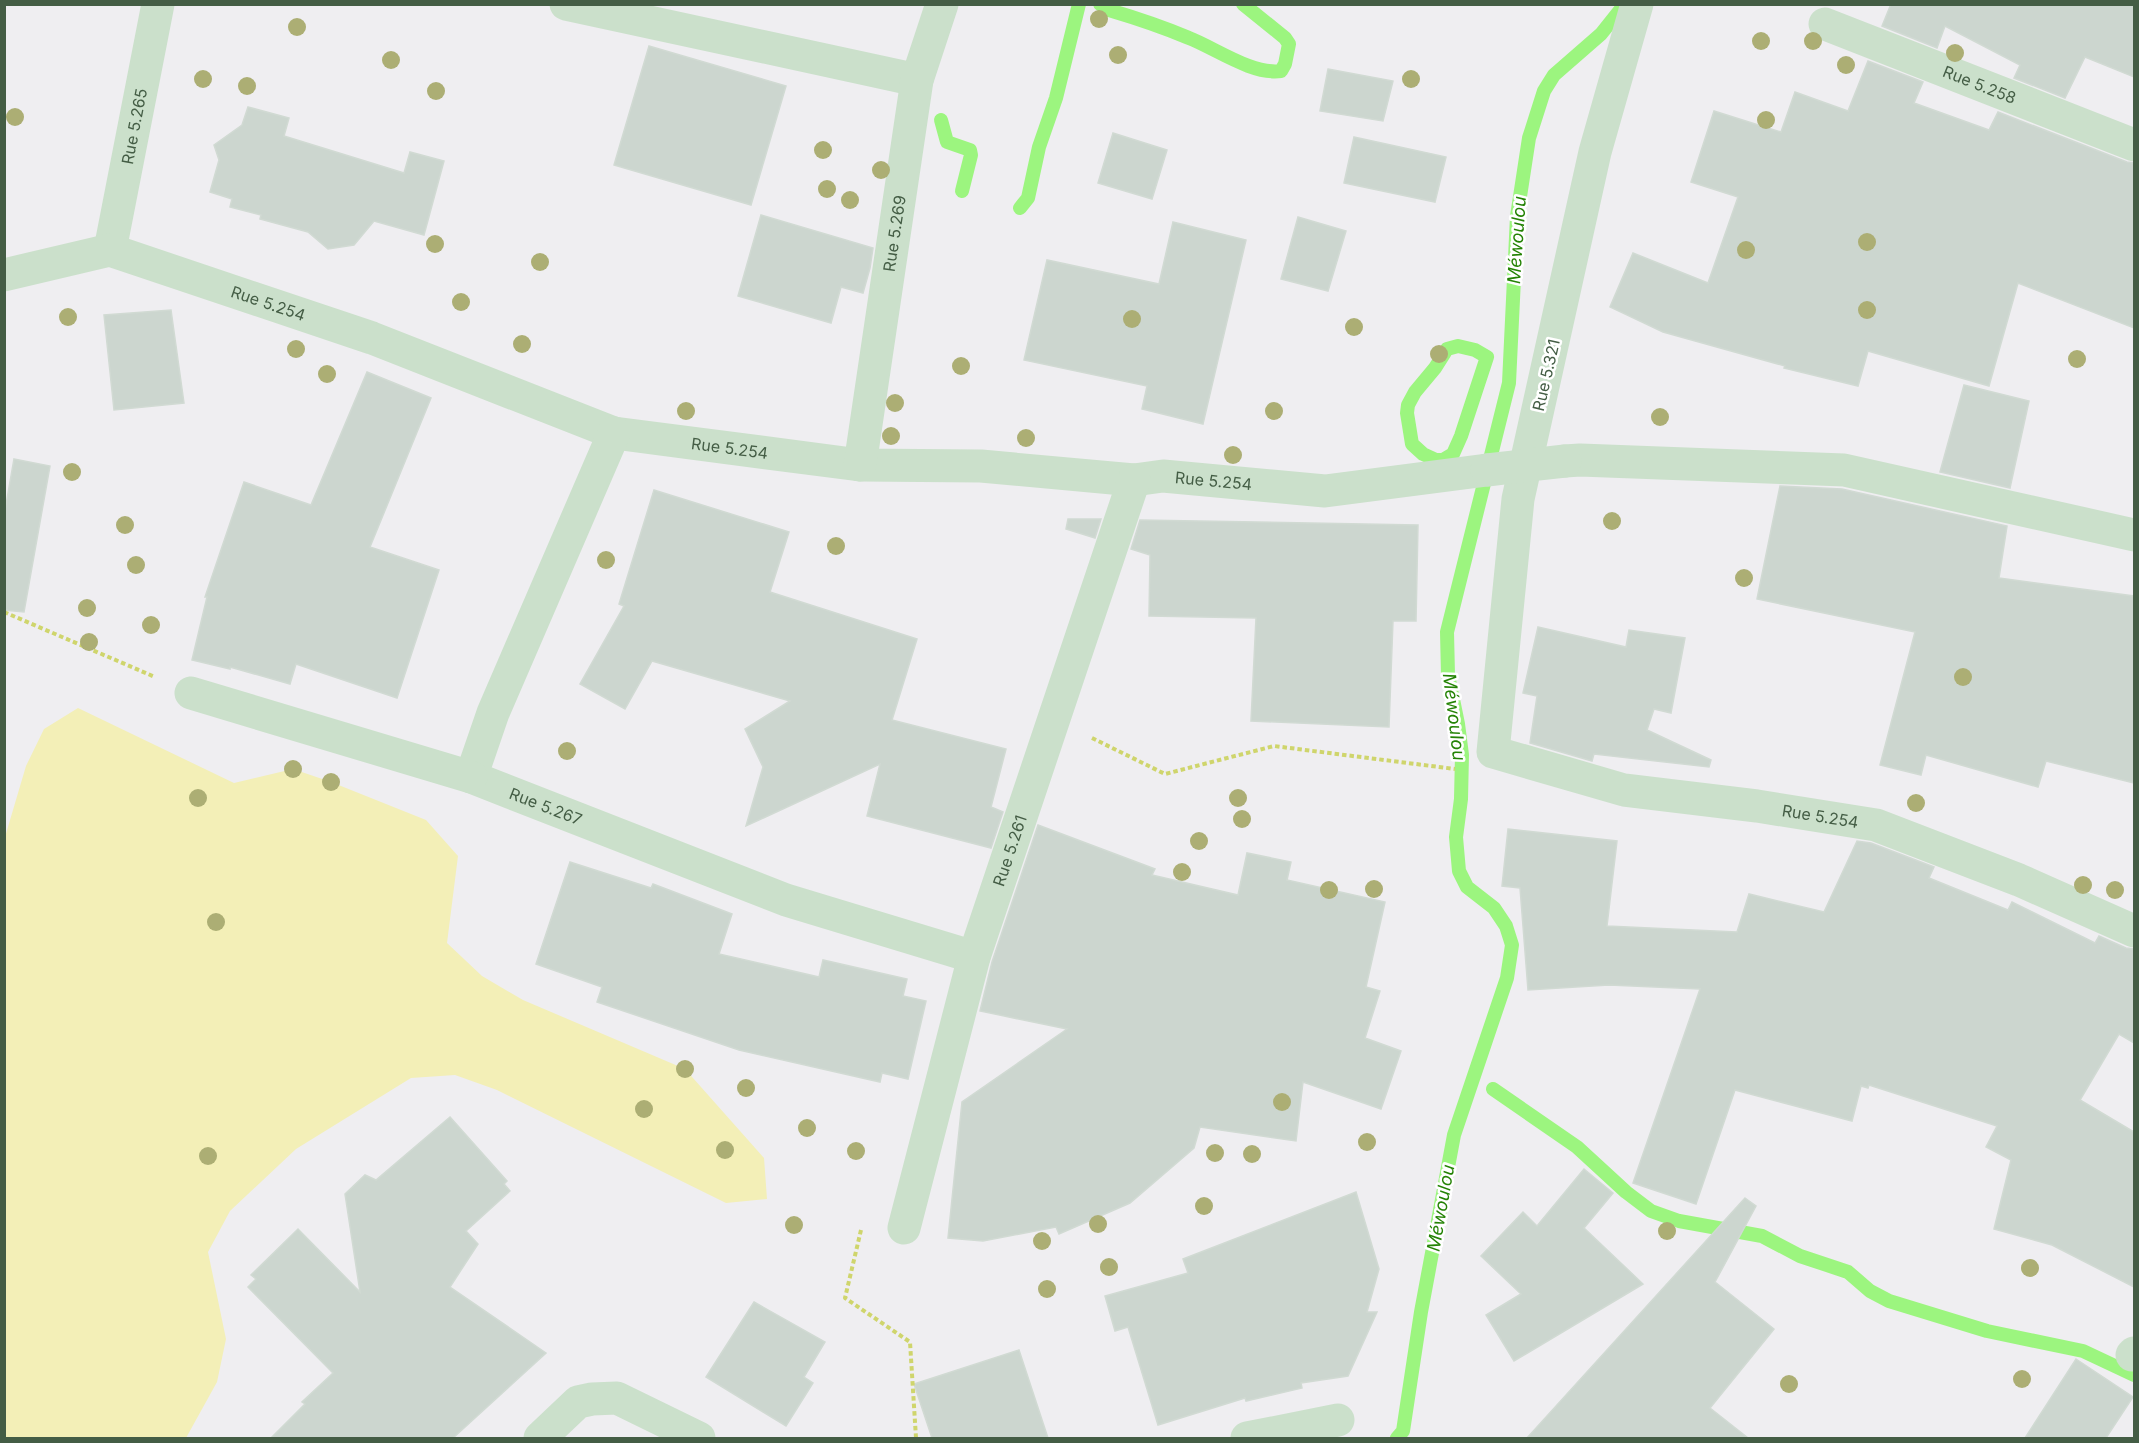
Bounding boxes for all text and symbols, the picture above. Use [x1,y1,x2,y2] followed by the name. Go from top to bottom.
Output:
[1940,61,2019,108] street label: Rue 5.258
[117,87,151,166] street label: Rue 5.265
[879,194,910,273] street label: Rue 5.269
[1503,195,1530,285] water label: Méwoulou
[229,281,308,325] street label: Rue 5.254
[1528,337,1564,413] street label: Rue 5.321
[690,433,769,463] street label: Rue 5.254
[1174,467,1253,494] street label: Rue 5.254
[1439,672,1470,762] water label: Méwoulou
[507,783,585,829] street label: Rue 5.267
[1781,800,1860,832] street label: Rue 5.254
[988,813,1031,889] street label: Rue 5.261
[1423,1162,1459,1253] water label: Méwoulou

